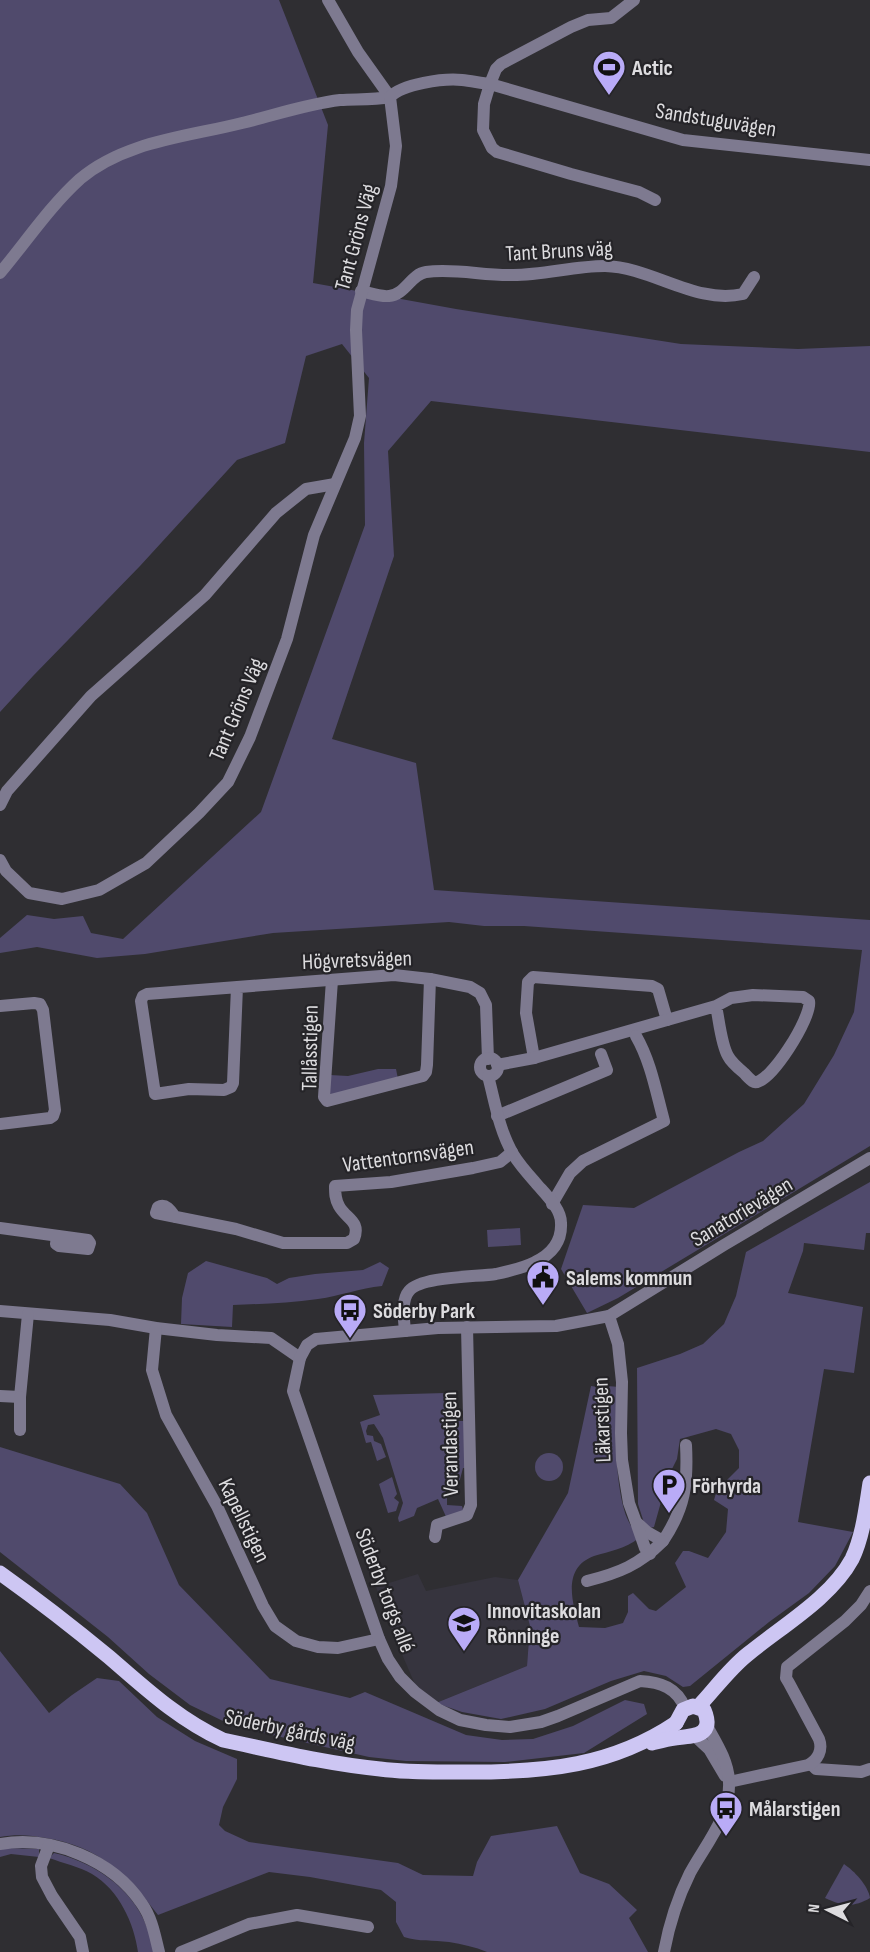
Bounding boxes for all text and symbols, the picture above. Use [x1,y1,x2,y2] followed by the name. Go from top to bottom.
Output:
[591,49,627,96] sports icon: Actic
[631,55,673,82] place label: Actic
[653,98,778,143] street label: Sandstuguvägen
[329,181,384,294] street label: Tant Gröns Väg
[505,235,614,268] street label: Tant Bruns väg
[204,654,271,765] street label: Tant Gröns Väg
[302,945,412,976] street label: Högvretsvägen
[296,1005,325,1091] street label: Tallåsstigen
[341,1134,476,1179] street label: Vattentornsvägen
[686,1171,798,1253] street label: Sanatorievägen
[525,1259,561,1306] public building icon: Salems kommun
[566,1265,692,1292] place label: Salems kommun
[332,1292,368,1339] bus stop icon: Söderby Park
[373,1298,476,1325] place label: Söderby Park
[588,1377,617,1463] street label: Läkarstigen
[436,1391,465,1497] street label: Verandastigen
[651,1467,687,1514] parking icon: Förhyrda
[692,1473,761,1500] place label: Förhyrda
[212,1474,276,1567] street label: Kapellstigen
[349,1525,421,1656] street label: Söderby torgs allé
[487,1598,601,1650] place label: Innovitaskolan Rönninge
[446,1605,482,1652] school or university icon: Innovitaskolan Rönninge
[222,1703,358,1758] street label: Söderby gårds väg
[708,1790,744,1837] bus stop icon: Målarstigen
[749,1796,840,1823] place label: Målarstigen
[798,1880,858,1940] north arrow
[805,1903,824,1914] text: N

